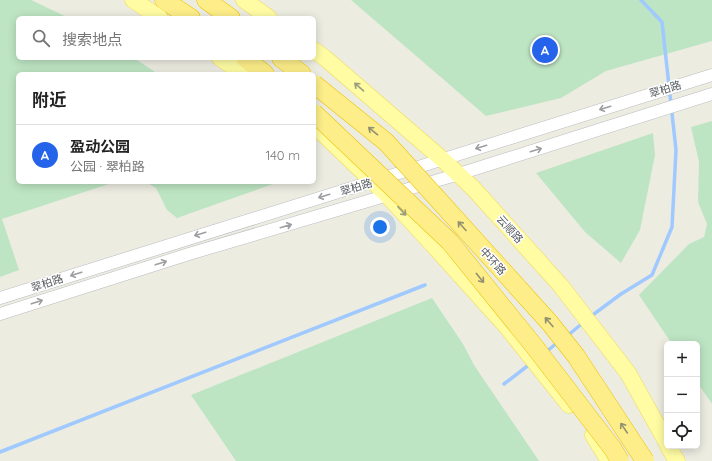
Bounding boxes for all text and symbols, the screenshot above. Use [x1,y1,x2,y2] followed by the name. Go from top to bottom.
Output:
[16,16,316,60] search box
[30,27,52,49] icon: search
[62,30,122,49] text: 搜索地点
[532,35,558,65] pin: A
[647,77,683,101] street label: 翠柏路
[354,83,364,92] one-way arrow
[32,89,66,110] text: 附近
[599,105,612,112] one-way arrow
[367,127,378,136] one-way arrow
[70,137,130,156] text: 盈动公园
[474,144,487,151] one-way arrow
[529,146,542,153] one-way arrow
[41,147,49,163] text: A
[265,147,300,163] text: 140 m
[70,158,145,174] text: 公园 · 翠柏路
[338,175,374,199] street label: 翠柏路
[318,193,331,200] one-way arrow
[397,206,406,216] one-way arrow
[494,212,526,246] street label: 云顺路
[370,217,390,237] your location
[457,221,466,231] one-way arrow
[279,222,292,229] one-way arrow
[194,231,207,238] one-way arrow
[477,244,509,278] street label: 中环路
[154,259,167,266] one-way arrow
[29,271,65,295] street label: 翠柏路
[70,271,83,278] one-way arrow
[476,273,484,284] one-way arrow
[31,298,43,306] one-way arrow
[544,317,553,328] one-way arrow
[664,341,700,449] map controls
[664,341,700,377] button: +
[664,377,700,413] button: −
[664,413,700,449] button: locate
[620,422,628,434] one-way arrow

